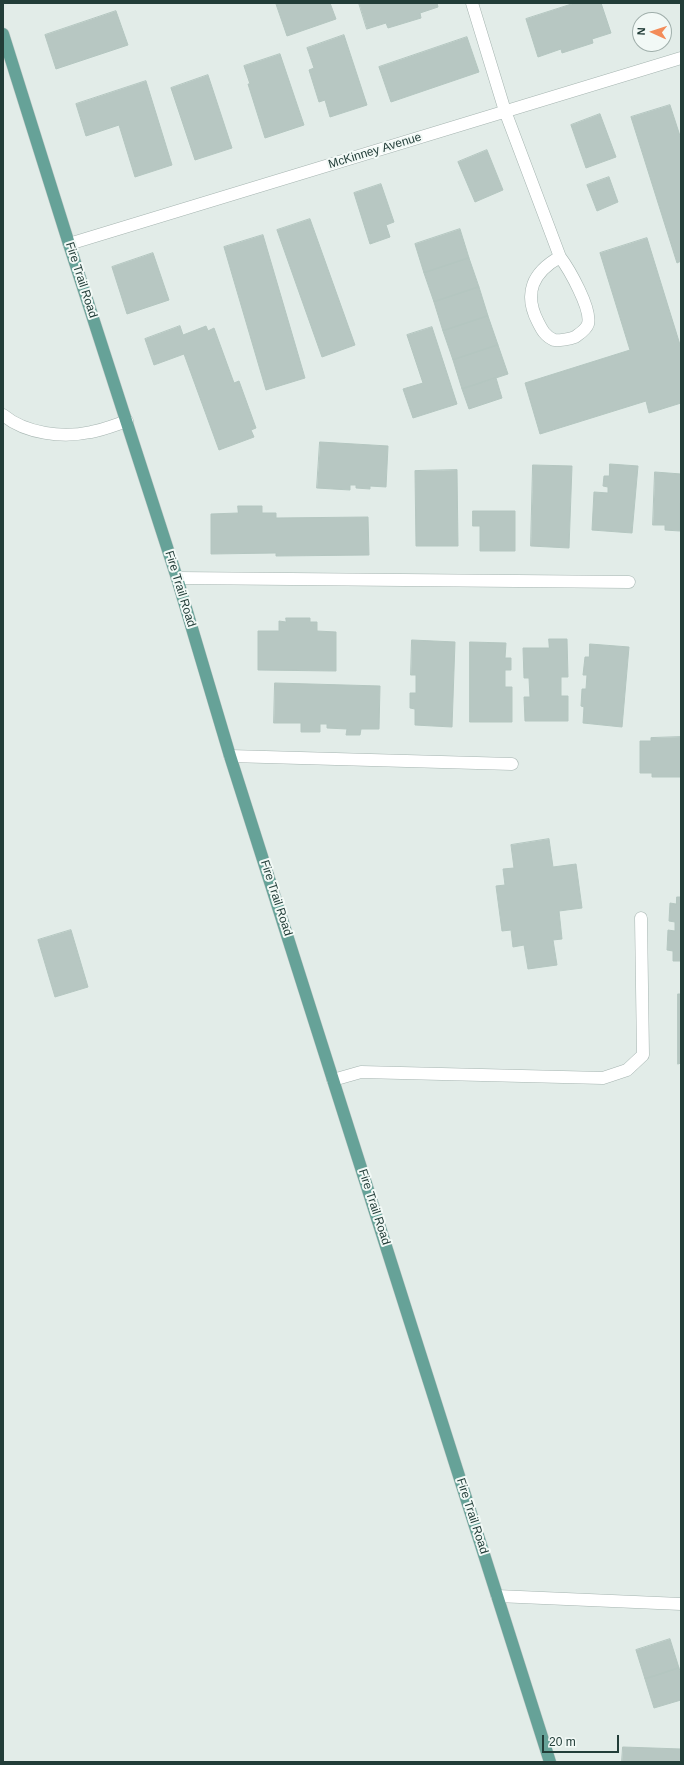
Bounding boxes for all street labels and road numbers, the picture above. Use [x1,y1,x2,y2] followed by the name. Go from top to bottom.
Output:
[327,130,423,172] street label: McKinney Avenue
[62,240,100,320] street label: Fire Trail Road
[162,549,198,629] street label: Fire Trail Road
[257,858,295,938] street label: Fire Trail Road
[355,1167,393,1247] street label: Fire Trail Road
[453,1476,491,1556] street label: Fire Trail Road

